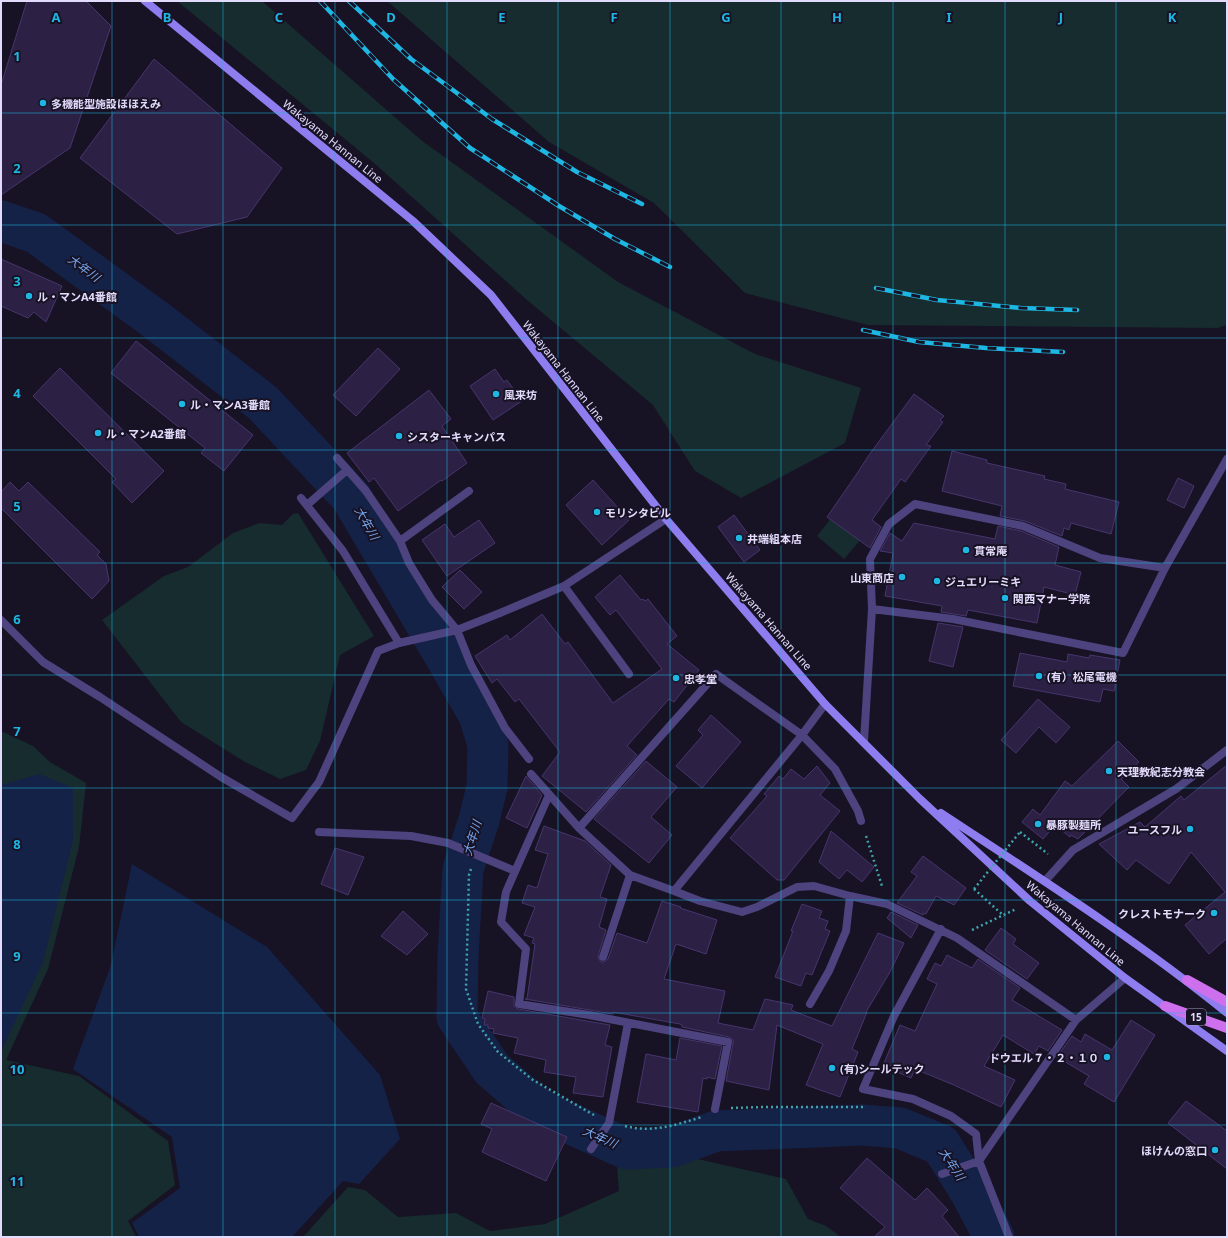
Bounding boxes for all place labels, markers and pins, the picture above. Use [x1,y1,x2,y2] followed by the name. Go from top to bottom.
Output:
[51,96,161,111] place label: 多機能型施設ほほえみ
[38,98,48,108] marker: 多機能型施設ほほえみ
[37,289,117,304] place label: ル・マンA4番館
[24,291,34,301] marker: ル・マンA4番館
[504,387,537,402] place label: 風来坊
[491,389,501,399] marker: 風来坊
[190,397,270,412] place label: ル・マンA3番館
[177,399,187,409] marker: ル・マンA3番館
[106,426,186,441] place label: ル・マンA2番館
[93,428,103,438] marker: ル・マンA2番館
[407,429,506,444] place label: シスターキャンパス
[394,431,404,441] marker: シスターキャンパス
[605,505,671,520] place label: モリシタビル
[592,507,602,517] marker: モリシタビル
[747,531,802,546] place label: 井端組本店
[734,533,744,543] marker: 井端組本店
[974,543,1008,558] place label: 貫常庵
[961,545,971,555] marker: 貫常庵
[850,570,894,585] place label: 山東商店
[897,572,907,582] marker: 山東商店
[945,574,1021,589] place label: ジュエリーミキ
[932,576,942,586] marker: ジュエリーミキ
[1013,591,1090,606] place label: 関西マナー学院
[1000,593,1010,603] marker: 関西マナー学院
[1047,669,1117,684] place label: (有）松尾電機
[684,671,717,686] place label: 忠孝堂
[1034,671,1044,681] marker: (有）松尾電機
[671,673,681,683] marker: 忠孝堂
[1117,764,1205,779] place label: 天理教紀志分教会
[1104,766,1114,776] marker: 天理教紀志分教会
[1046,817,1101,832] place label: 暴豚製麺所
[1033,819,1043,829] marker: 暴豚製麺所
[1128,822,1182,837] place label: ユースフル
[1185,824,1195,834] marker: ユースフル
[1118,906,1206,921] place label: クレストモナーク
[1209,908,1219,918] marker: クレストモナーク
[989,1050,1099,1065] place label: ドウエル７・２・１０
[1102,1052,1112,1062] marker: ドウエル７・２・１０
[840,1061,924,1076] place label: (有)シールテック
[827,1063,837,1073] marker: (有)シールテック
[1141,1143,1207,1158] place label: ほけんの窓口
[1210,1145,1220,1155] marker: ほけんの窓口

